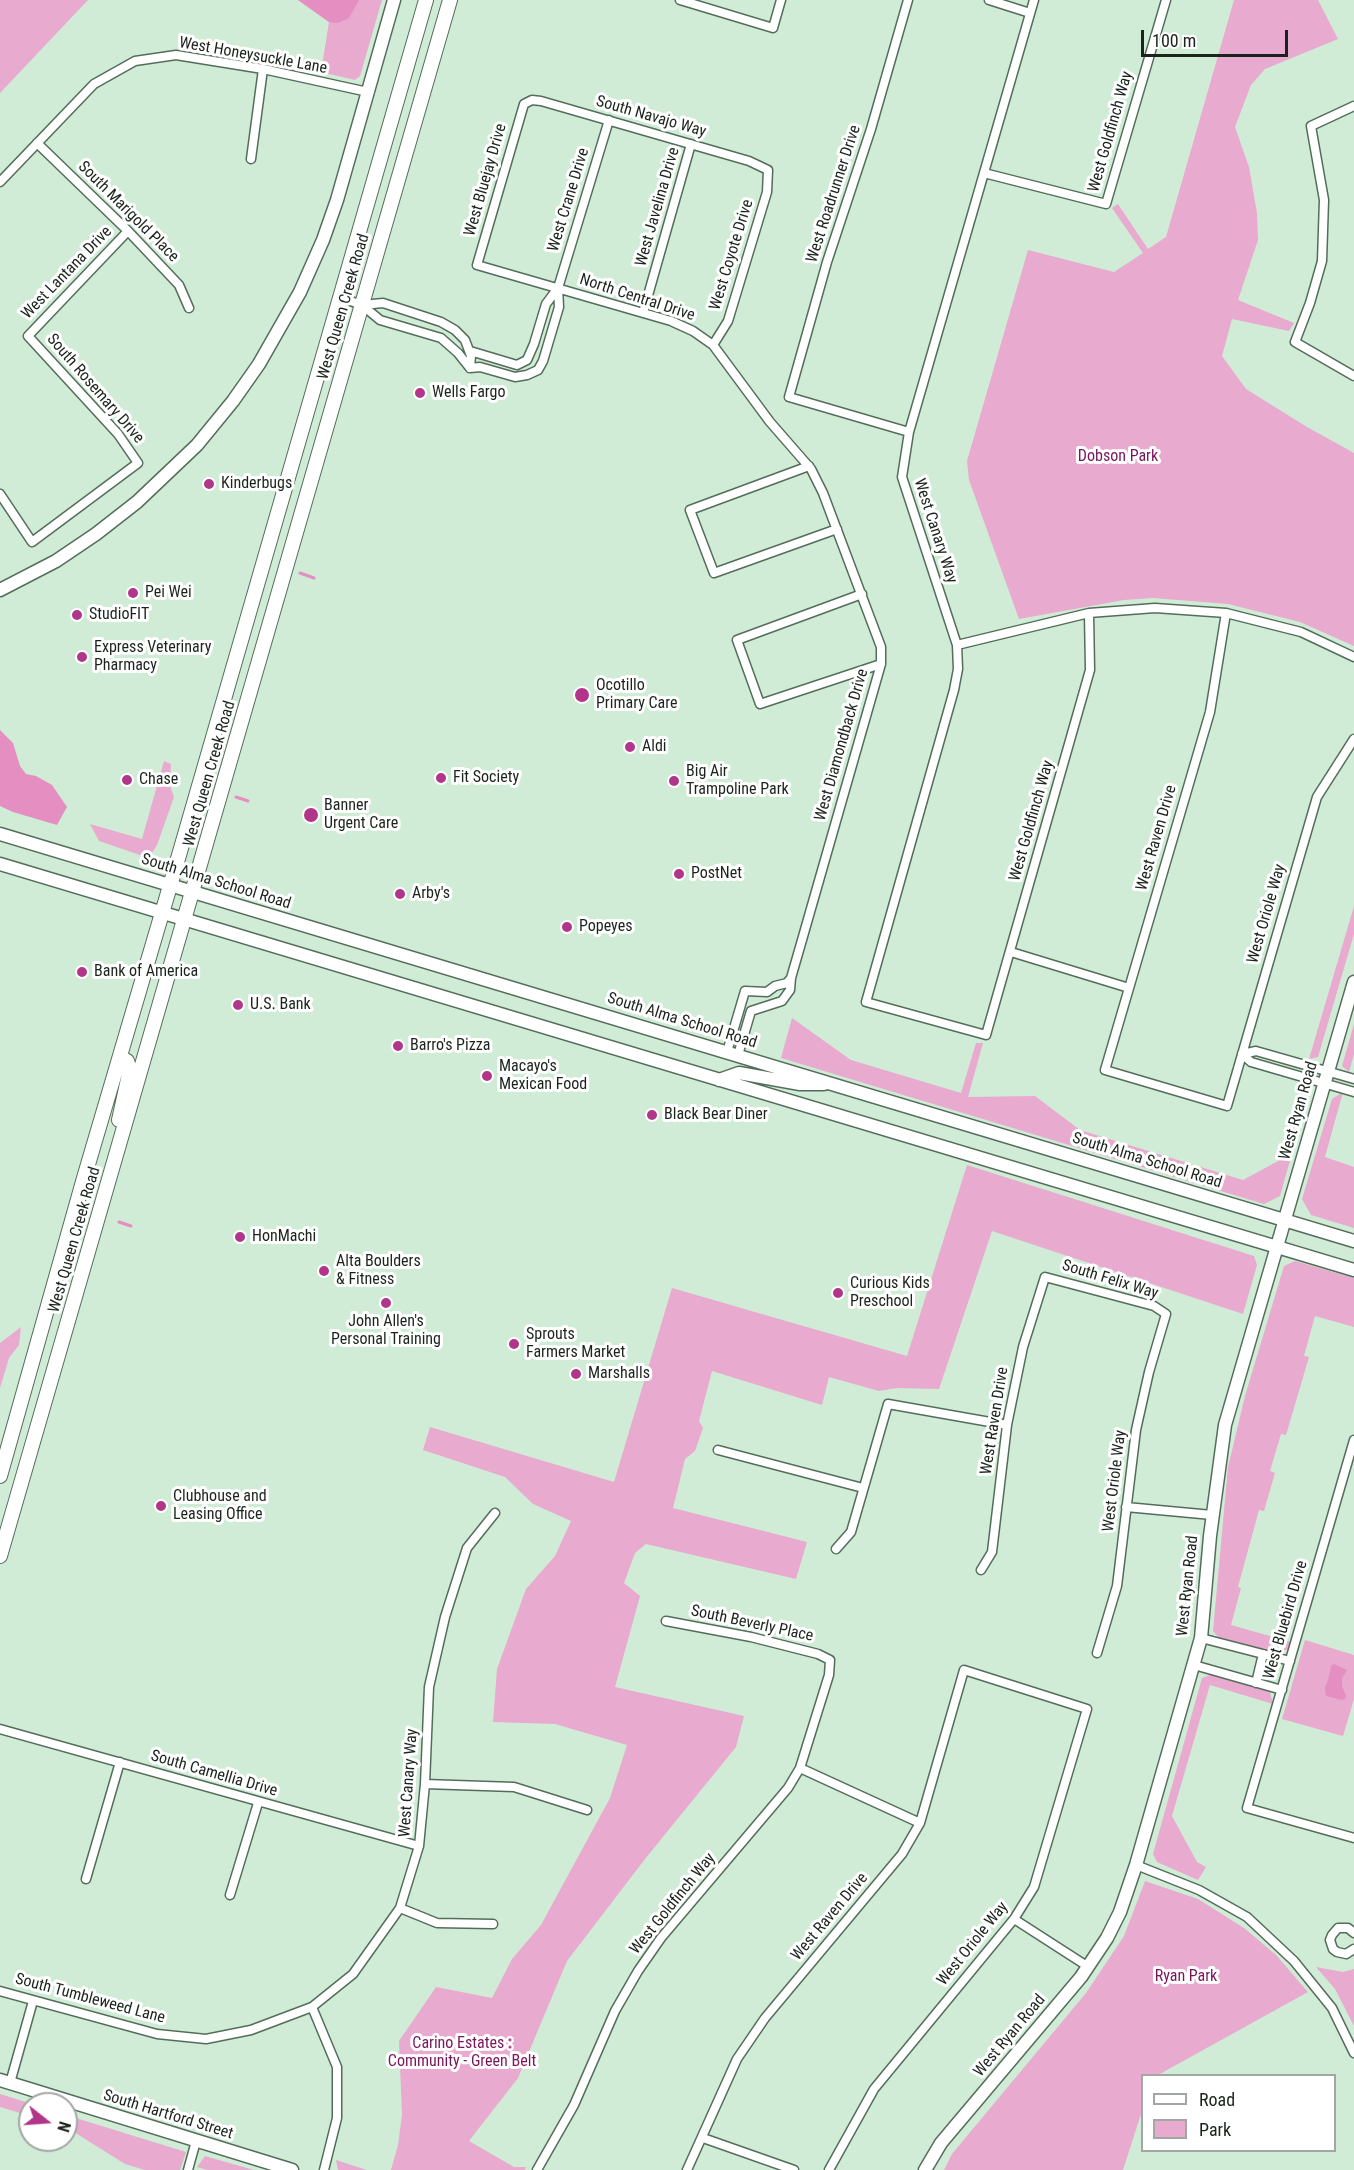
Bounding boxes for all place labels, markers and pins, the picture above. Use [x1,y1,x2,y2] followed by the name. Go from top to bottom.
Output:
[432,383,506,403] place label: Wells Fargo
[413,386,427,400] marker: Wells Fargo
[221,474,292,494] place label: Kinderbugs
[202,477,216,491] marker: Kinderbugs
[145,583,192,603] place label: Pei Wei
[126,586,140,600] marker: Pei Wei
[89,605,149,625] place label: StudioFIT
[70,608,84,622] marker: StudioFIT
[94,638,211,676] place label: Express Veterinary Pharmacy
[75,650,89,664] marker: Express Veterinary Pharmacy
[596,676,677,714] place label: Ocotillo Primary Care
[573,686,591,704] marker: Ocotillo Primary Care
[642,737,667,757] place label: Aldi
[623,740,637,754] marker: Aldi
[686,762,789,800] place label: Big Air Trampoline Park
[453,768,519,788] place label: Fit Society
[139,770,178,790] place label: Chase
[434,771,448,785] marker: Fit Society
[120,773,134,787] marker: Chase
[667,774,681,788] marker: Big Air Trampoline Park
[324,796,398,834] place label: Banner Urgent Care
[302,806,320,824] marker: Banner Urgent Care
[691,864,742,884] place label: PostNet
[672,867,686,881] marker: PostNet
[412,884,450,904] place label: Arby's
[393,887,407,901] marker: Arby's
[579,917,632,937] place label: Popeyes
[560,920,574,934] marker: Popeyes
[94,962,198,982] place label: Bank of America
[75,965,89,979] marker: Bank of America
[250,995,311,1015] place label: U.S. Bank
[231,998,245,1012] marker: U.S. Bank
[410,1036,490,1056] place label: Barro's Pizza
[391,1039,405,1053] marker: Barro's Pizza
[499,1057,587,1095] place label: Macayo's Mexican Food
[480,1069,494,1083] marker: Macayo's Mexican Food
[664,1105,768,1125] place label: Black Bear Diner
[645,1108,659,1122] marker: Black Bear Diner
[252,1227,316,1247] place label: HonMachi
[233,1230,247,1244] marker: HonMachi
[336,1252,421,1290] place label: Alta Boulders & Fitness
[317,1264,331,1278] marker: Alta Boulders & Fitness
[850,1274,930,1312] place label: Curious Kids Preschool
[831,1286,845,1300] marker: Curious Kids Preschool
[379,1296,393,1310] marker: John Allen's Personal Training
[331,1312,441,1350] place label: John Allen's Personal Training
[526,1325,625,1363] place label: Sprouts Farmers Market
[507,1337,521,1351] marker: Sprouts Farmers Market
[588,1364,650,1384] place label: Marshalls
[569,1367,583,1381] marker: Marshalls
[173,1487,267,1525] place label: Clubhouse and Leasing Office
[154,1499,168,1513] marker: Clubhouse and Leasing Office

